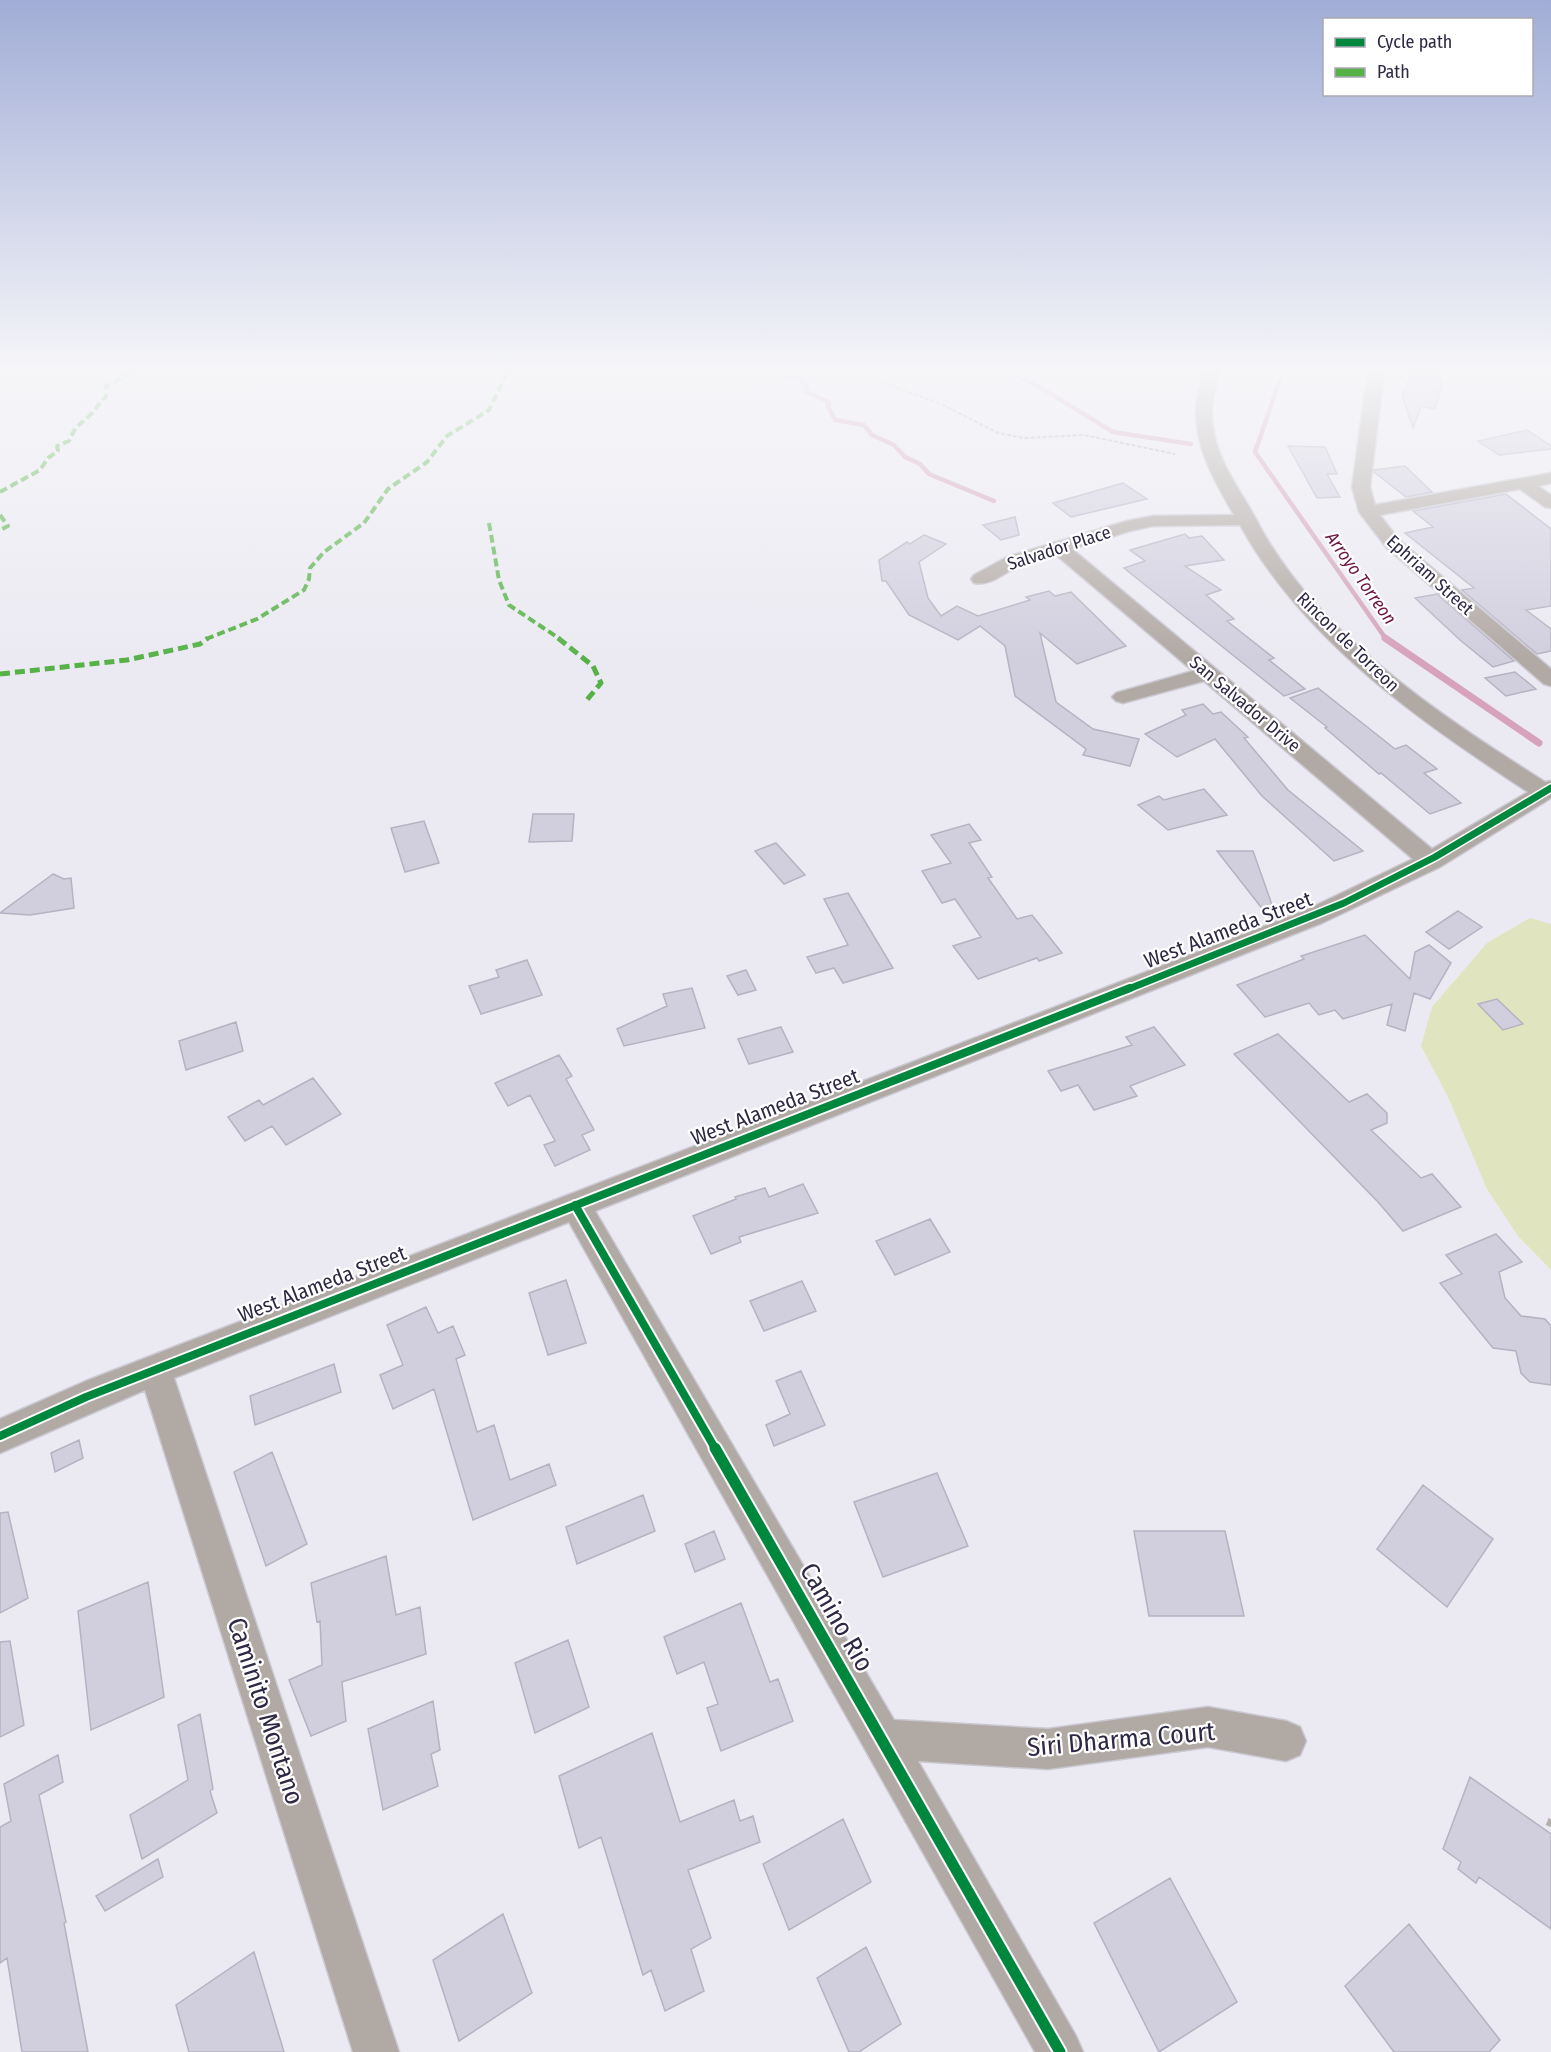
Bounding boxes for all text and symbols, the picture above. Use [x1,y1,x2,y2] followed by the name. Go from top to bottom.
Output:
[1323,18,1533,96] legend
[1377,31,1452,53] text: Cycle path
[1377,61,1410,83] text: Path
[1005,521,1114,575] street label: Salvador Place
[1320,527,1401,629] water label: Arroyo Torreon
[1382,530,1478,620] street label: Ephriam Street
[1292,588,1404,696] street label: Rincon de Torreon
[1185,651,1305,757] street label: San Salvador Drive
[1140,886,1316,974] street label: West Alameda Street
[687,1063,863,1151] street label: West Alameda Street
[234,1240,410,1328] street label: West Alameda Street
[793,1557,880,1677] street label: Camino Rio
[221,1614,310,1809] street label: Caminito Montano
[1026,1716,1217,1763] street label: Siri Dharma Court

